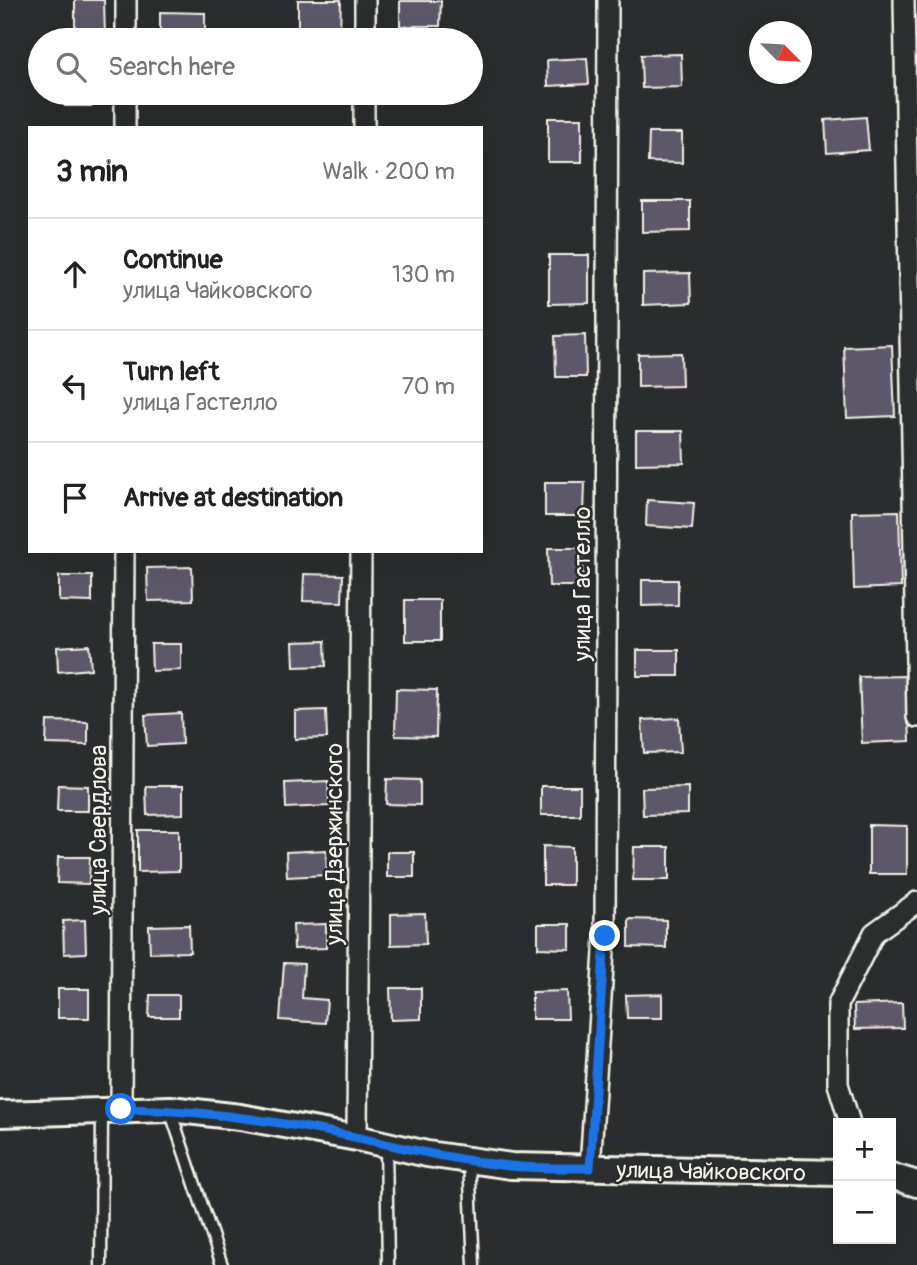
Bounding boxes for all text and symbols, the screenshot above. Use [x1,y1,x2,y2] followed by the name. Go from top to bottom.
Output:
[749,21,812,84] north arrow
[28,28,483,105] search box
[52,48,90,86] icon: search
[108,51,235,83] text: Search here
[56,153,128,190] text: 3 min
[322,157,455,186] text: Walk · 200 m
[123,244,223,276] text: Continue
[56,255,94,293] icon: ahead
[392,260,455,289] text: 130 m
[123,276,312,305] text: улица Чайковского
[123,356,219,388] text: Turn left
[56,367,94,405] icon: left
[402,372,455,401] text: 70 m
[123,388,278,417] text: улица Гастелло
[56,479,94,517] icon: arrive
[123,482,343,514] text: Arrive at destination
[568,507,597,662] street label: улица Гастелло
[320,743,349,946] street label: улица Дзержинского
[84,745,113,916] street label: улица Свердлова
[589,920,620,951] route end
[105,1093,136,1124] route start
[833,1118,896,1244] map controls
[833,1118,896,1181] button: +
[615,1155,806,1188] street label: улица Чайковского
[833,1181,896,1244] button: −

